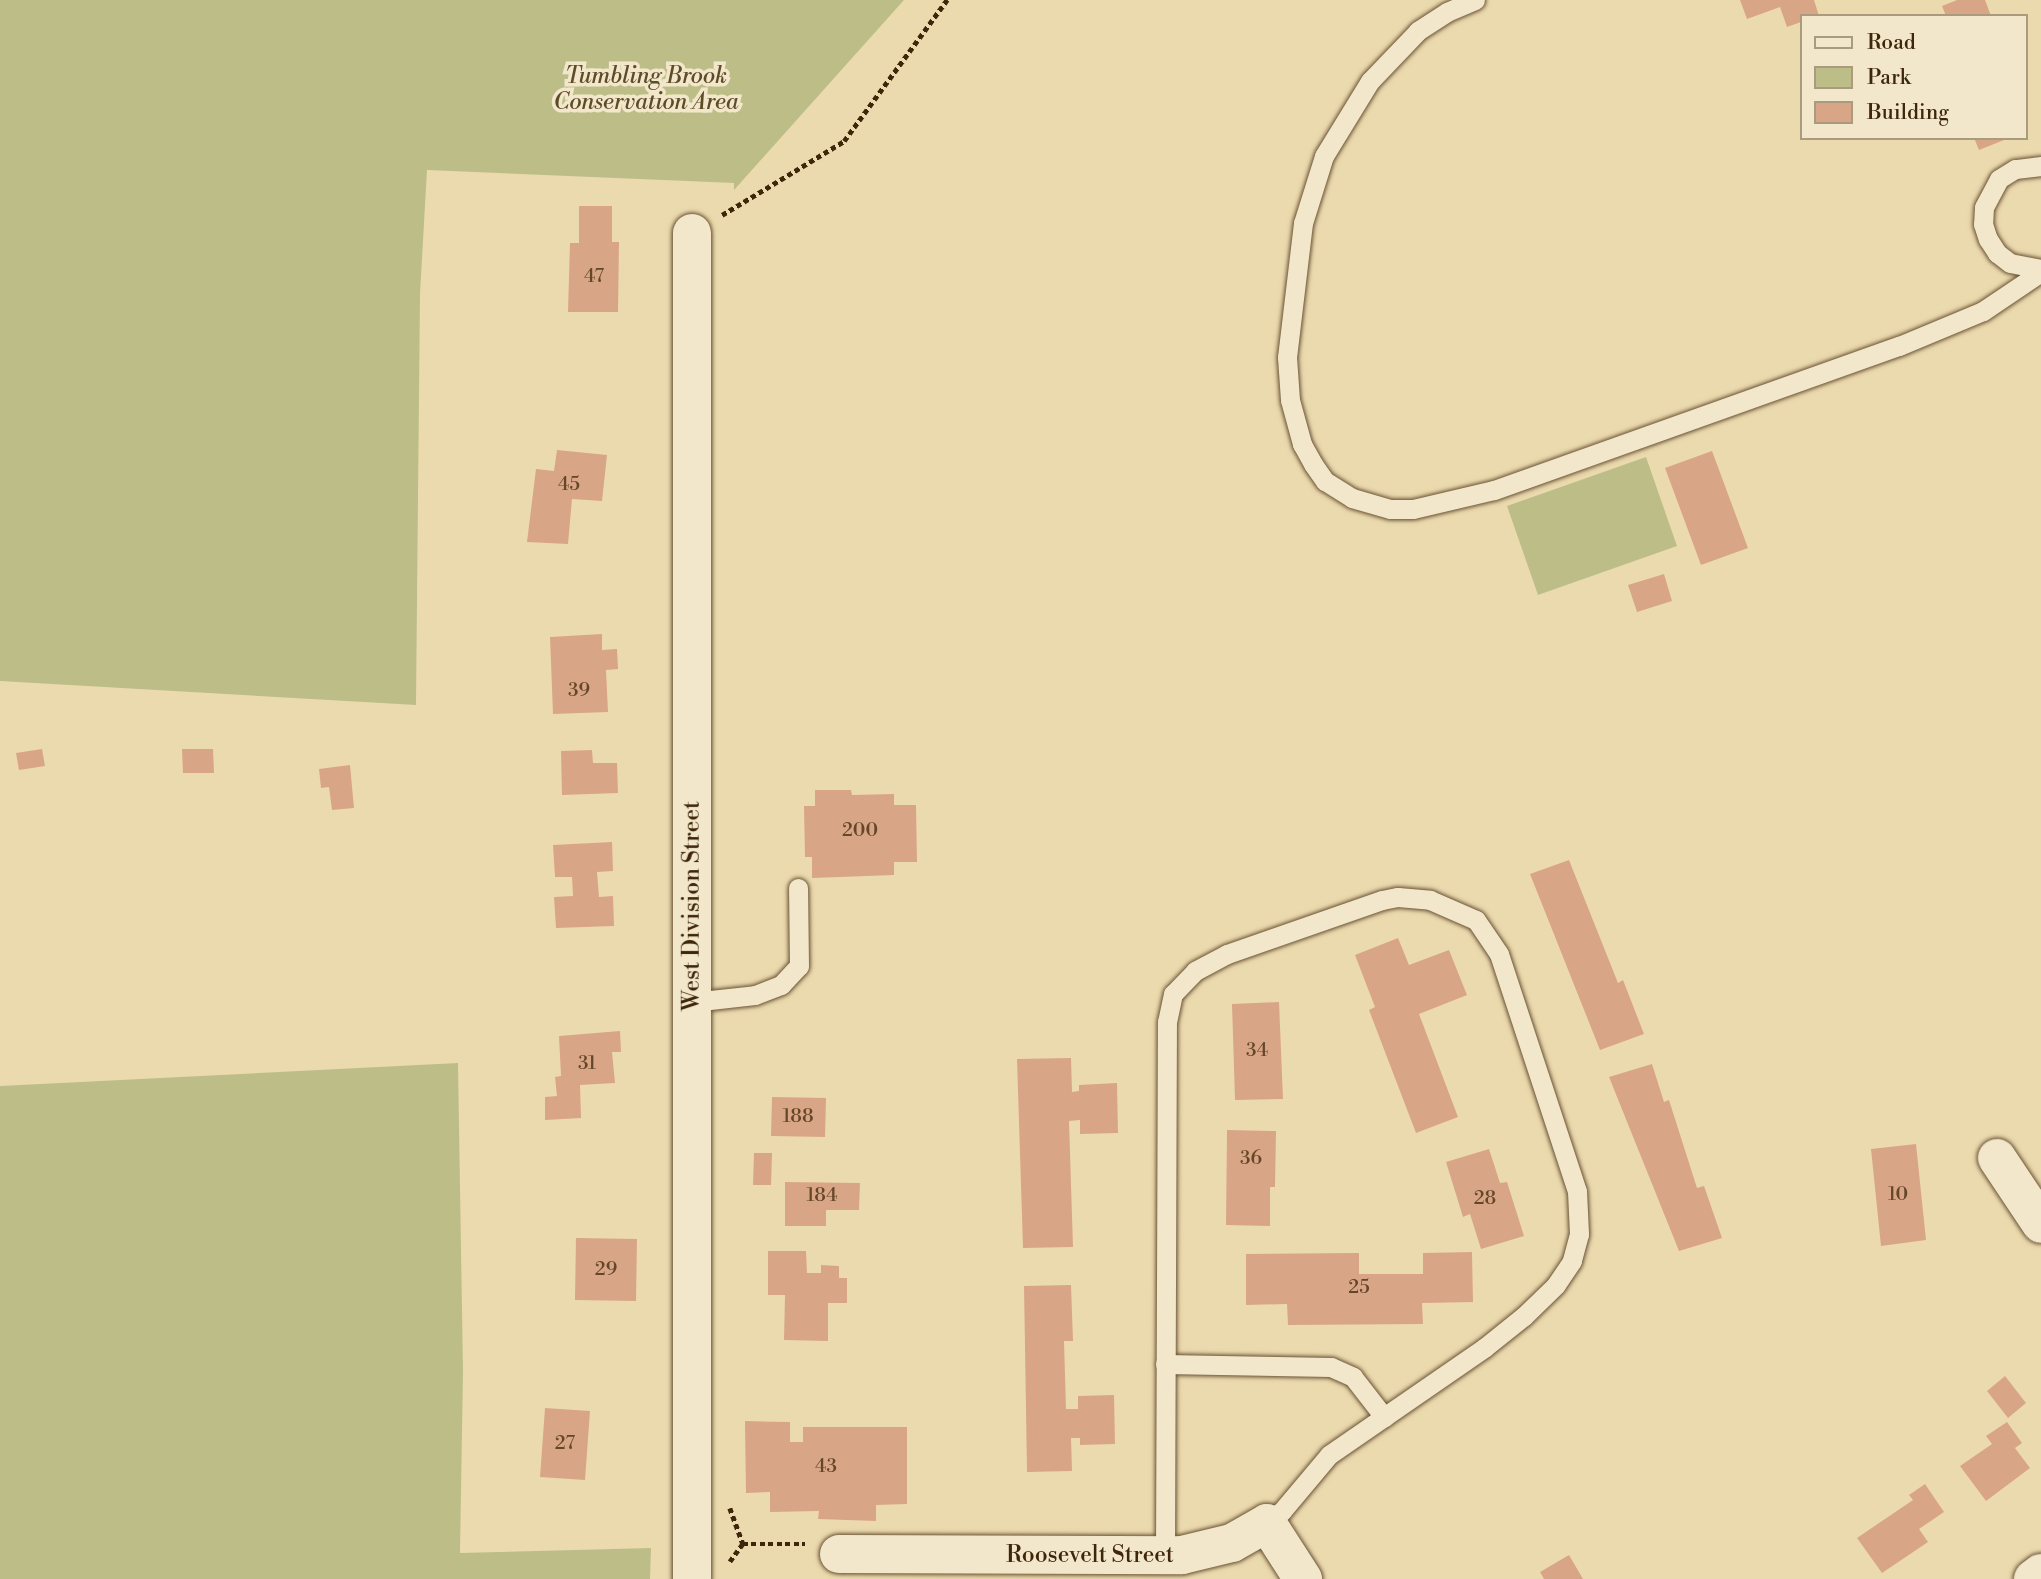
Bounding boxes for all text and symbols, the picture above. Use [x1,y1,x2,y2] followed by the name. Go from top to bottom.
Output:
[1800,14,2027,140] legend
[1867,30,1916,56] text: Road
[554,62,738,116] park label: Tumbling Brook Conservation Area
[1867,65,1911,91] text: Park
[1867,100,1949,126] text: Building
[584,266,604,288] house number: 47
[558,474,580,496] house number: 45
[568,680,590,702] house number: 39
[678,801,706,1011] street label: West Division Street
[842,820,878,842] house number: 200
[1246,1040,1268,1062] house number: 34
[578,1053,596,1075] house number: 31
[782,1106,814,1128] house number: 188
[1240,1148,1262,1170] house number: 36
[1888,1184,1908,1206] house number: 10
[806,1185,838,1207] house number: 184
[1474,1188,1496,1210] house number: 28
[595,1259,617,1281] house number: 29
[1348,1277,1370,1299] house number: 25
[555,1433,575,1455] house number: 27
[815,1456,837,1478] house number: 43
[1006,1541,1174,1569] street label: Roosevelt Street

